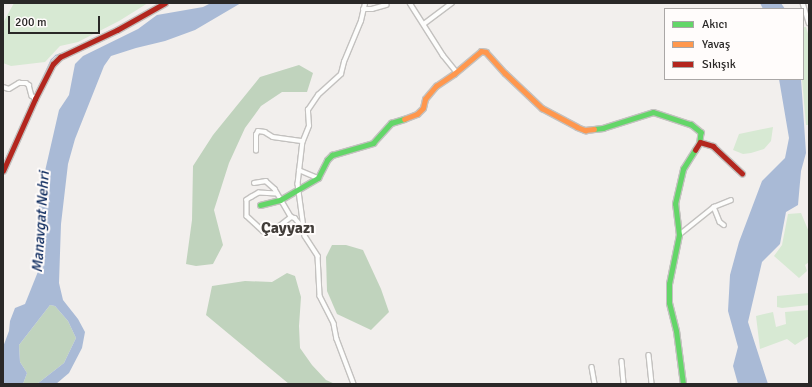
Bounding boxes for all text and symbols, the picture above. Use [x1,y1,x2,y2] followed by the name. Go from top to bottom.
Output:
[10,8,102,34] scale bar
[664,8,804,80] legend
[15,15,47,30] text: 200 m
[702,17,728,32] text: Akıcı
[702,37,730,52] text: Yavaş
[702,57,736,72] text: Sıkışık
[28,171,54,273] water label: Manavgat Nehri
[261,218,315,238] district label: Çayyazı

